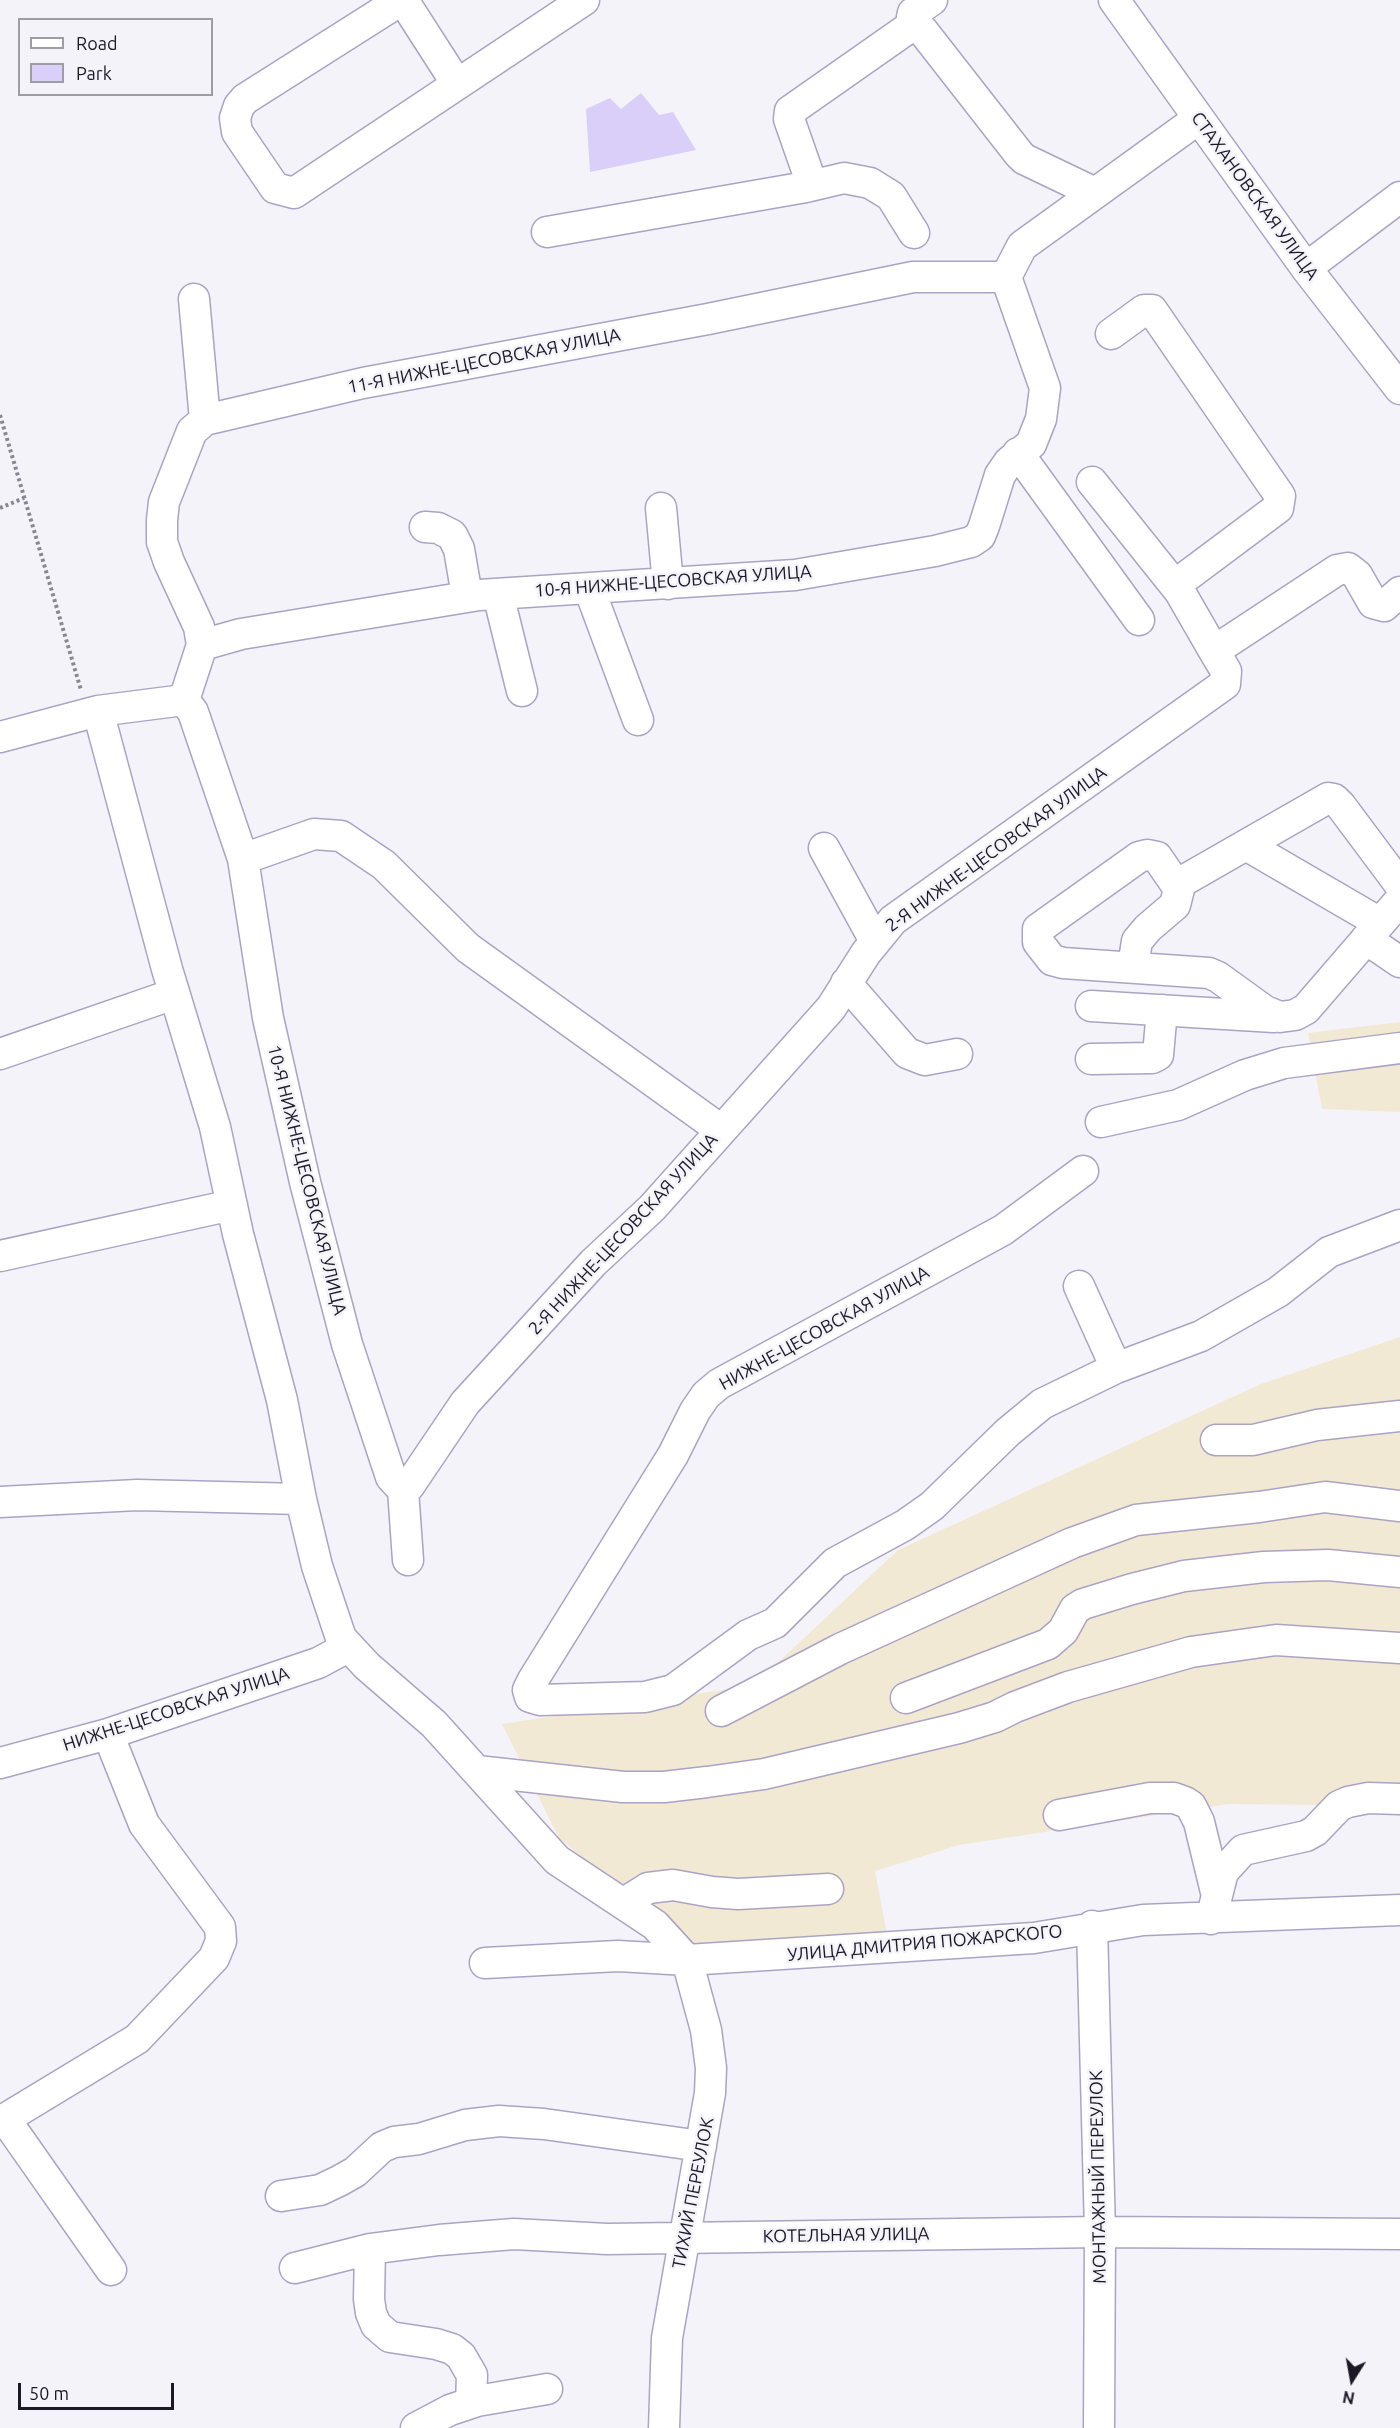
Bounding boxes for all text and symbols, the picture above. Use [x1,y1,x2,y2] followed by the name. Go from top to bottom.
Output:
[18,18,213,96] legend
[76,33,118,53] text: Road
[76,63,112,83] text: Park
[1187,108,1323,284] street label: СТАХАНОВСКАЯ УЛИЦА
[346,324,622,398] street label: 11-Я НИЖНЕ-ЦЕСОВСКАЯ УЛИЦА
[534,561,812,601] street label: 10-Я НИЖНЕ-ЦЕСОВСКАЯ УЛИЦА
[881,762,1111,936] street label: 2-Я НИЖНЕ-ЦЕСОВСКАЯ УЛИЦА
[263,1043,351,1317] street label: 10-Я НИЖНЕ-ЦЕСОВСКАЯ УЛИЦА
[524,1129,722,1339] street label: 2-Я НИЖНЕ-ЦЕСОВСКАЯ УЛИЦА
[715,1261,933,1395] street label: НИЖНЕ-ЦЕСОВСКАЯ УЛИЦА
[60,1662,292,1756] street label: НИЖНЕ-ЦЕСОВСКАЯ УЛИЦА
[787,1920,1063,1966] street label: УЛИЦА ДМИТРИЯ ПОЖАРСКОГО
[1085,2070,1111,2284] street label: МОНТАЖНЫЙ ПЕРЕУЛОК
[668,2115,718,2271] street label: ТИХИЙ ПЕРЕУЛОК
[762,2223,930,2247] street label: КОТЕЛЬНАЯ УЛИЦА
[1322,2350,1382,2410] north arrow
[21,2371,177,2409] scale bar
[29,2383,69,2403] text: 50 m
[1341,2388,1356,2408] text: N

